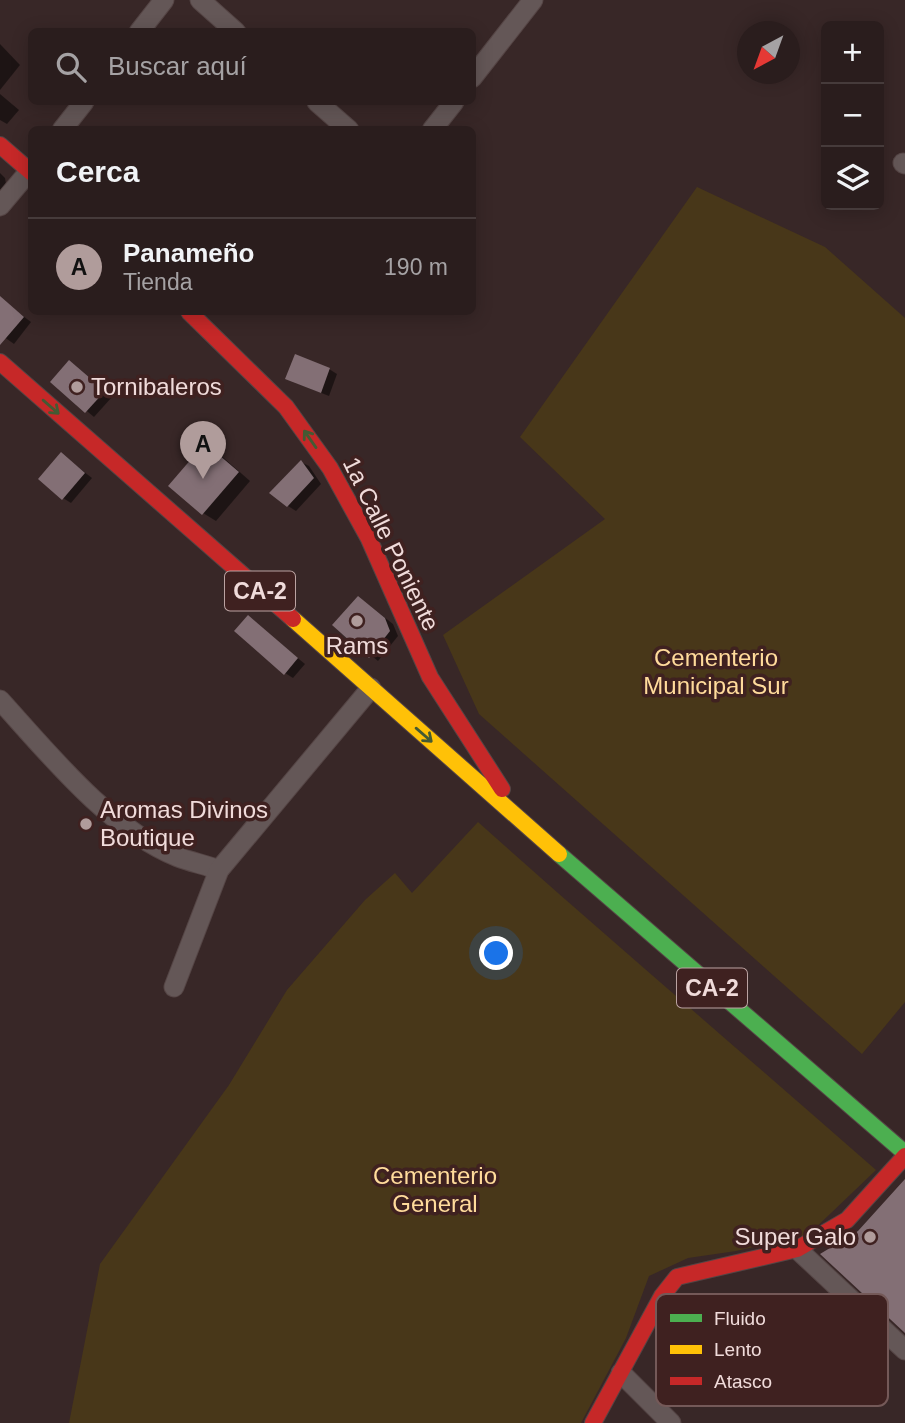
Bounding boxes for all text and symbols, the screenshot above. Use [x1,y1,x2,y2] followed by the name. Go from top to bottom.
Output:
[737,21,800,84] north arrow
[821,21,884,210] map controls
[821,21,884,84] button: +
[28,28,476,105] search box
[52,48,90,86] icon: search
[108,51,247,81] text: Buscar aquí
[821,84,884,147] button: −
[821,147,884,210] button: layers
[56,155,139,188] text: Cerca
[123,238,255,268] text: Panameño
[71,254,87,280] text: A
[384,254,448,280] text: 190 m
[123,269,192,295] text: Tienda
[91,373,222,400] place label: Tornibaleros
[69,379,85,395] marker: Tornibaleros
[42,399,60,415] one-way arrow
[180,421,226,479] pin: A
[303,430,317,449] one-way arrow
[338,453,445,635] street label: 1a Calle Poniente
[225,572,295,610] road number: CA-2
[349,613,365,629] marker: Rams
[326,632,388,659] place label: Rams
[643,644,789,699] park label: Cementerio Municipal Sur
[415,727,433,743] one-way arrow
[100,796,268,851] place label: Aromas Divinos Boutique
[78,816,94,832] marker: Aromas Divinos Boutique
[479,936,513,970] your location
[677,968,747,1007] road number: CA-2
[373,1162,497,1217] park label: Cementerio General
[735,1223,856,1250] place label: Super Galo
[862,1229,878,1245] marker: Super Galo
[656,1294,888,1406] legend
[714,1308,766,1329] text: Fluido
[714,1339,762,1360] text: Lento
[714,1371,772,1392] text: Atasco

